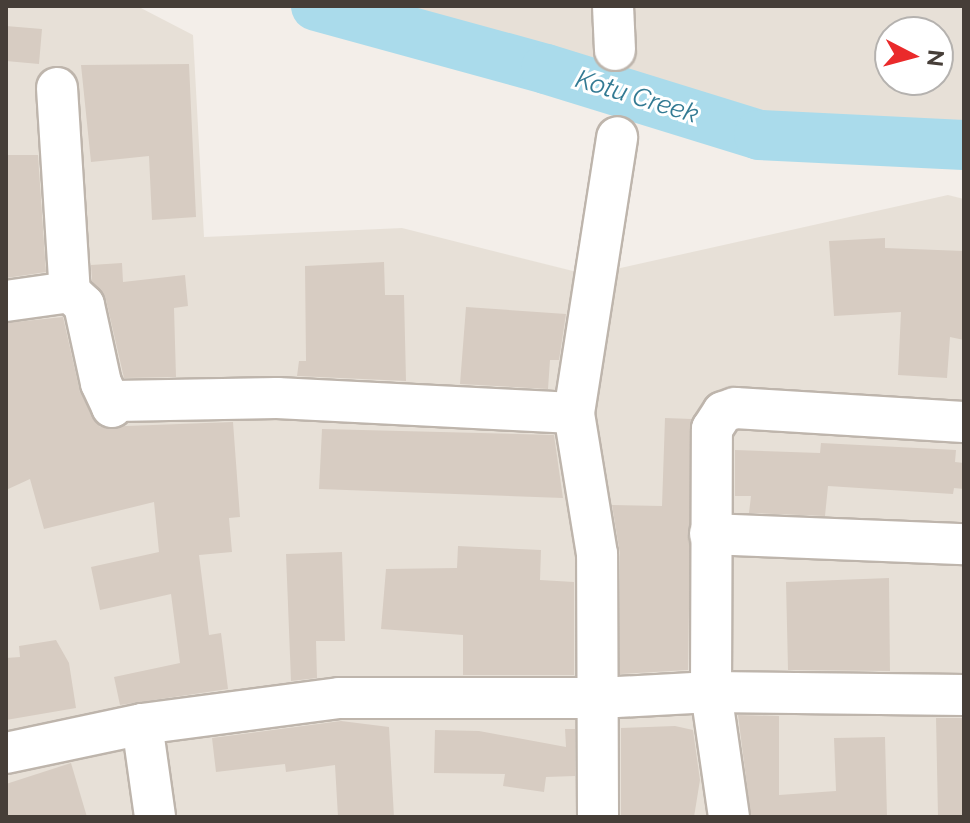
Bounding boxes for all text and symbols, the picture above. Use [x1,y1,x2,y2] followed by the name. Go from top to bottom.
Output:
[874,16,954,96] north arrow
[922,49,950,68] text: N
[572,64,702,130] water label: Kotu Creek

